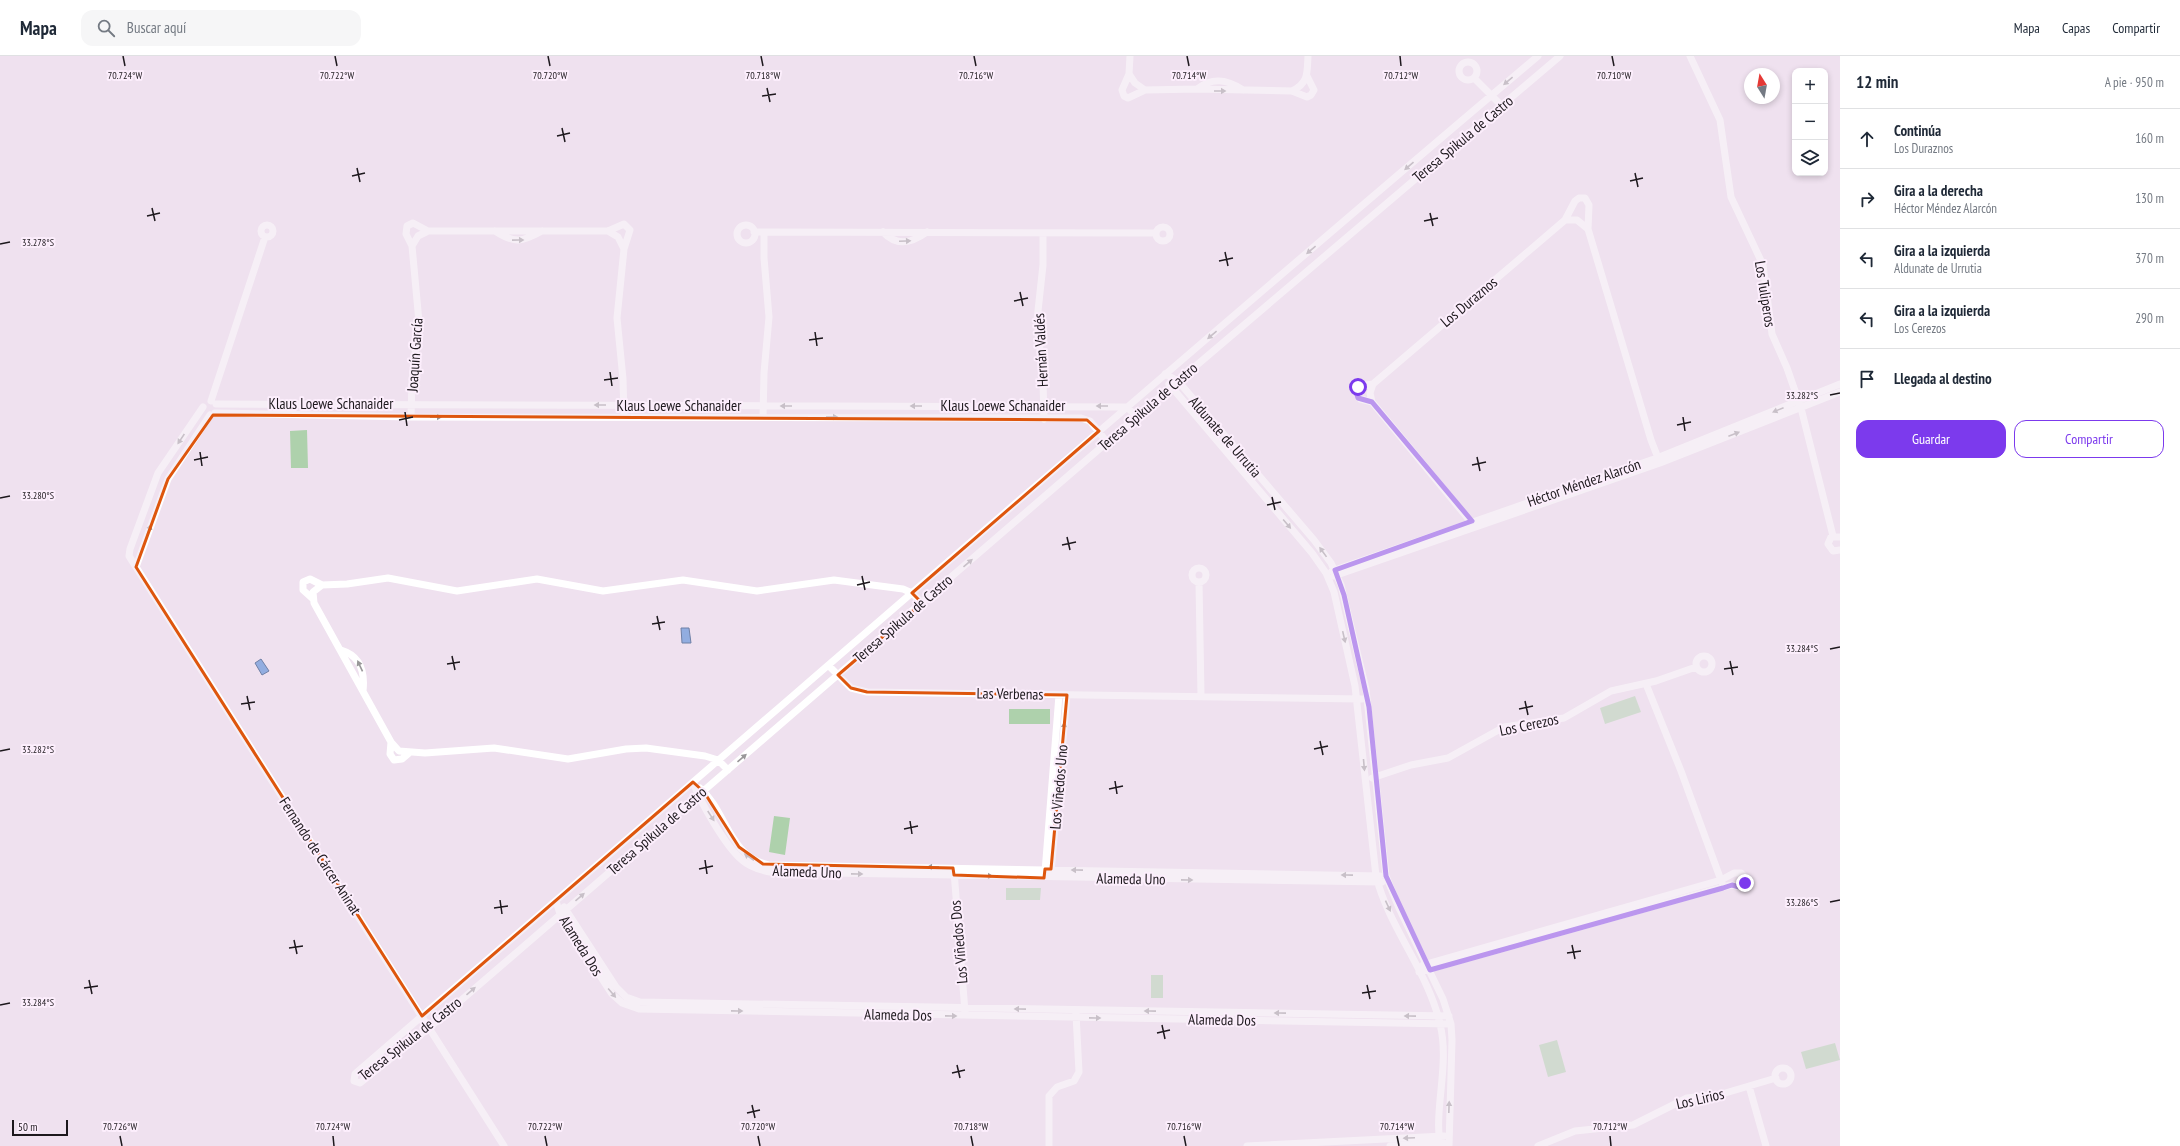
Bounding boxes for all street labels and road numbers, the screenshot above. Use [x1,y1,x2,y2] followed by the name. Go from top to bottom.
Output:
[1409,91,1517,186] street label: Teresa Spikula de Castro
[1751,259,1780,328] street label: Los Tuliperos
[1436,272,1501,331] street label: Los Duraznos
[1029,313,1052,387] street label: Hernán Valdés
[402,317,427,394] street label: Joaquín García
[1094,358,1201,455] street label: Teresa Spikula de Castro
[1185,392,1266,481] street label: Aldunate de Urrutia
[269,394,394,413] street label: Klaus Loewe Schanaider
[617,396,742,415] street label: Klaus Loewe Schanaider
[941,396,1066,415] street label: Klaus Loewe Schanaider
[1525,454,1643,511] street label: Héctor Méndez Alarcón
[849,570,956,667] street label: Teresa Spikula de Castro
[976,683,1044,704] street label: Las Verbenas
[1498,709,1560,740] street label: Los Cerezos
[1045,744,1072,830] street label: Los Viñedos Uno
[603,782,710,879] street label: Teresa Spikula de Castro
[275,793,366,918] street label: Fernando de Cárcer Aninat
[772,861,842,882] street label: Alameda Uno
[1096,868,1166,889] street label: Alameda Uno
[945,900,972,985] street label: Los Viñedos Dos
[555,912,607,979] street label: Alameda Dos
[354,993,465,1085] street label: Teresa Spikula de Castro
[864,1004,932,1025] street label: Alameda Dos
[1188,1009,1256,1030] street label: Alameda Dos
[1674,1084,1726,1113] street label: Los Lirios

